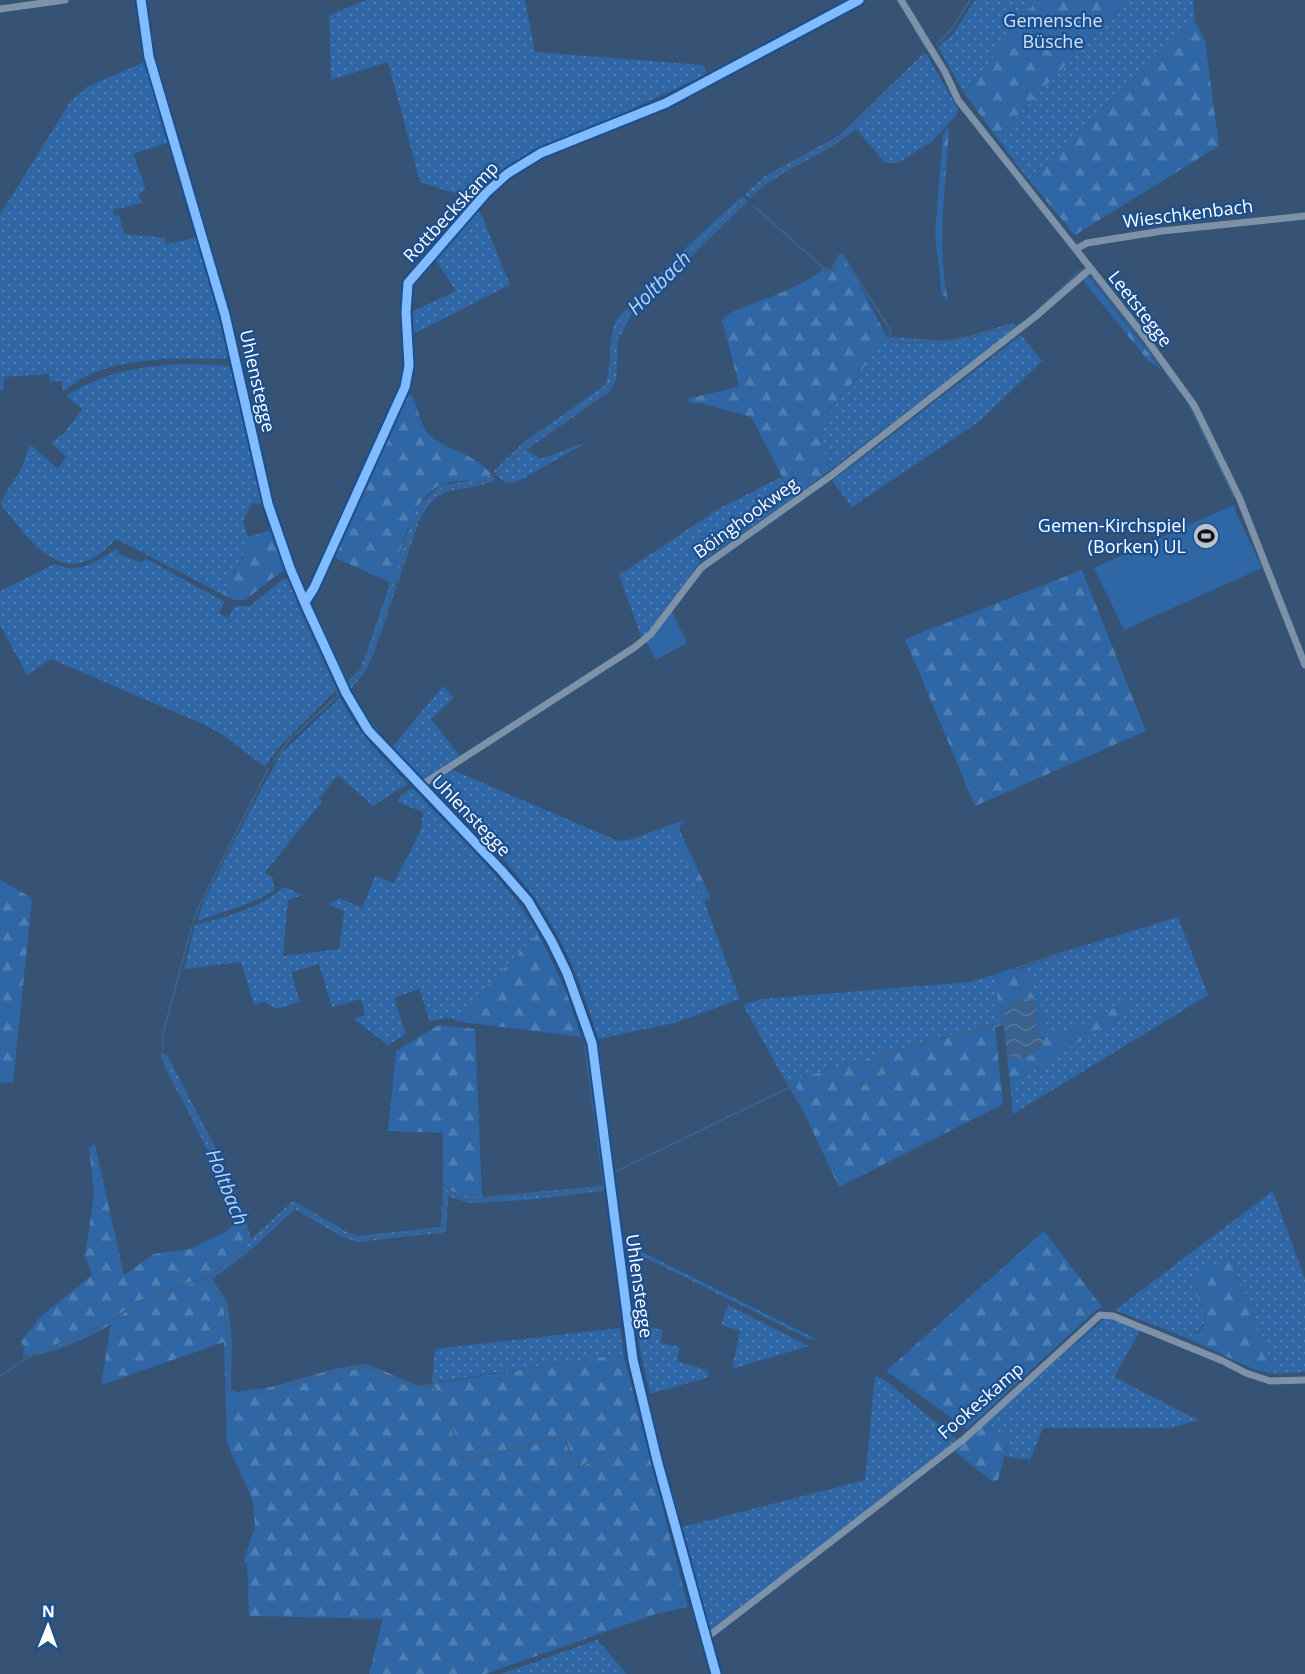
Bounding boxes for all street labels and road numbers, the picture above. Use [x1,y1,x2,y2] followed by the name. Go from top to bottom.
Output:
[397,156,503,267] street label: Rottbeckskamp
[1122,193,1254,233] street label: Wieschkenbach
[1103,265,1178,352] street label: Leetstegge
[235,327,281,434] street label: Uhlenstegge
[688,471,803,563] street label: Böinghookweg
[427,769,517,861] street label: Uhlenstegge
[621,1232,659,1339] street label: Uhlenstegge
[932,1356,1028,1444] street label: Fookeskamp

